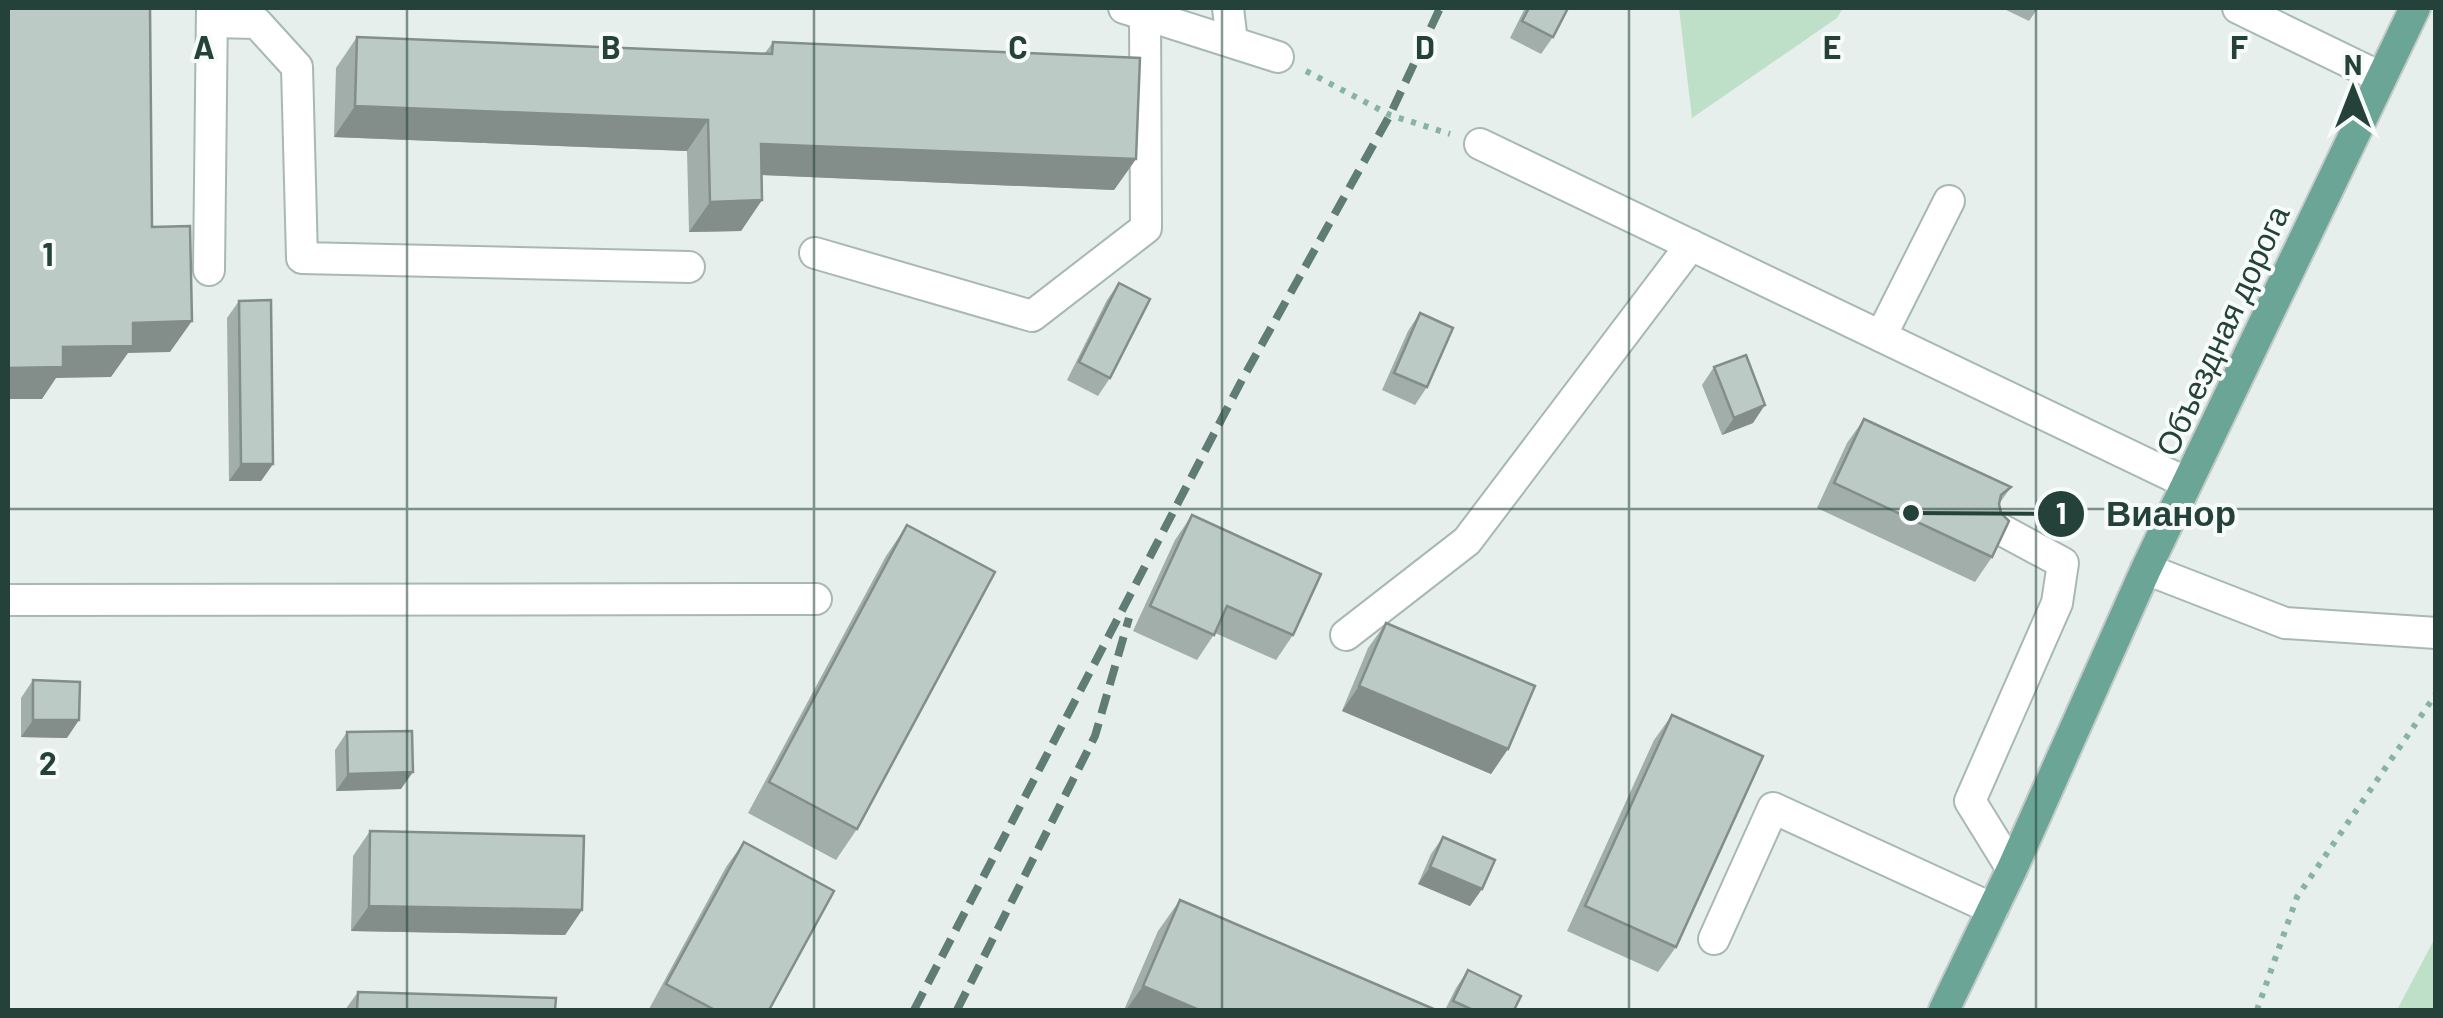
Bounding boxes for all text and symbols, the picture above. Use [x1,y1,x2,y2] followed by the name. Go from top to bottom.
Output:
[193,27,215,65] text: A
[601,27,621,65] text: B
[1008,27,1028,65] text: C
[1415,27,1435,65] text: D
[1823,27,1841,65] text: E
[2230,27,2248,65] text: F
[2303,40,2403,140] north arrow
[2344,47,2362,81] text: N
[2146,199,2297,462] street label: Объездная дорога
[42,234,54,272] text: 1
[2036,481,2256,546] callout: Вианор
[2106,491,2236,533] text: Вианор
[2056,494,2066,530] text: 1
[39,743,57,781] text: 2

